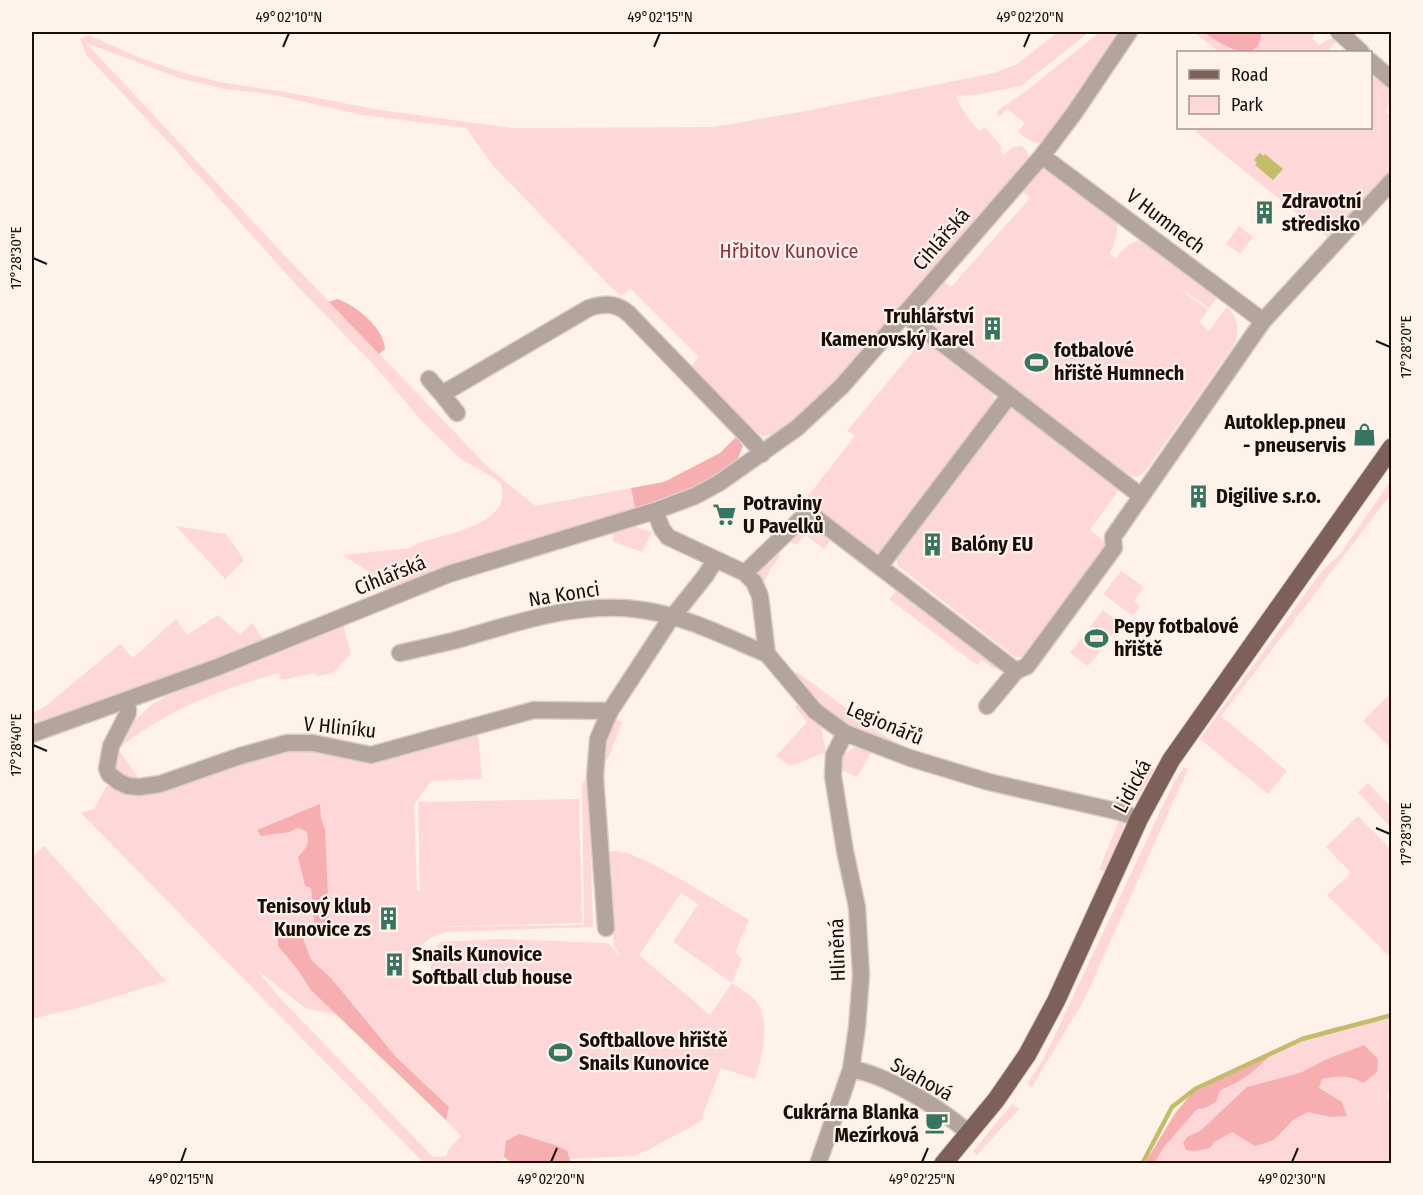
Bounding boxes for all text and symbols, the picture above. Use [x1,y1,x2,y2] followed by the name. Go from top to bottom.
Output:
[256,8,322,26] text: 49°02'10"N
[627,8,693,26] text: 49°02'15"N
[996,8,1064,26] text: 49°02'20"N
[1177,51,1372,129] legend
[1231,64,1268,86] text: Road
[1231,94,1264,116] text: Park
[1122,184,1210,258] street label: V Humnech
[1282,189,1362,236] place label: Zdravotní středisko
[1251,199,1277,225] building icon: Zdravotní středisko
[907,203,975,275] street label: Cihlářská
[7,226,25,290] text: 17°28'30"E
[720,239,858,263] park label: Hřbitov Kunovice
[821,304,975,351] place label: Truhlářství Kamenovský Karel
[979,315,1005,341] building icon: Truhlářství Kamenovský Karel
[1397,315,1415,379] text: 17°28'20"E
[1054,338,1184,385] place label: fotbalové hřiště Humnech
[1023,349,1049,375] sports icon: fotbalové hřiště Humnech
[1224,410,1346,457] place label: Autoklep.pneu - pneuservis
[1351,421,1377,447] shop icon: Autoklep.pneu - pneuservis
[1185,483,1211,509] building icon: Digilive s.r.o.
[1216,484,1321,508] place label: Digilive s.r.o.
[743,491,824,538] place label: Potraviny U Pavelků
[712,502,738,528] supermarket icon: Potraviny U Pavelků
[920,531,946,557] building icon: Balóny EU
[951,532,1033,556] place label: Balóny EU
[351,550,429,600] street label: Cihlářská
[527,577,601,611] street label: Na Konci
[1114,614,1239,661] place label: Pepy fotbalové hřiště
[1083,625,1109,651] sports icon: Pepy fotbalové hřiště
[843,696,927,750] street label: Legionářů
[303,711,377,743] street label: V Hliníku
[7,713,25,777] text: 17°28'40"E
[1108,755,1156,817] street label: Lidická
[1397,802,1415,866] text: 17°28'30"E
[257,894,371,941] place label: Tenisový klub Kunovice zs
[376,905,402,931] building icon: Tenisový klub Kunovice zs
[824,918,850,982] street label: Hliněná
[412,942,572,989] place label: Snails Kunovice Softball club house
[381,952,407,978] building icon: Snails Kunovice Softball club house
[579,1028,728,1075] place label: Softballove hřiště Snails Kunovice
[548,1039,574,1065] sports icon: Softballove hřiště Snails Kunovice
[887,1052,957,1106] street label: Svahová
[783,1100,919,1147] place label: Cukrárna Blanka Mezírková
[924,1110,950,1136] cafe icon: Cukrárna Blanka Mezírková
[148,1170,214,1188] text: 49°02'15"N
[517,1170,585,1188] text: 49°02'20"N
[889,1170,955,1188] text: 49°02'25"N
[1258,1170,1326,1188] text: 49°02'30"N

